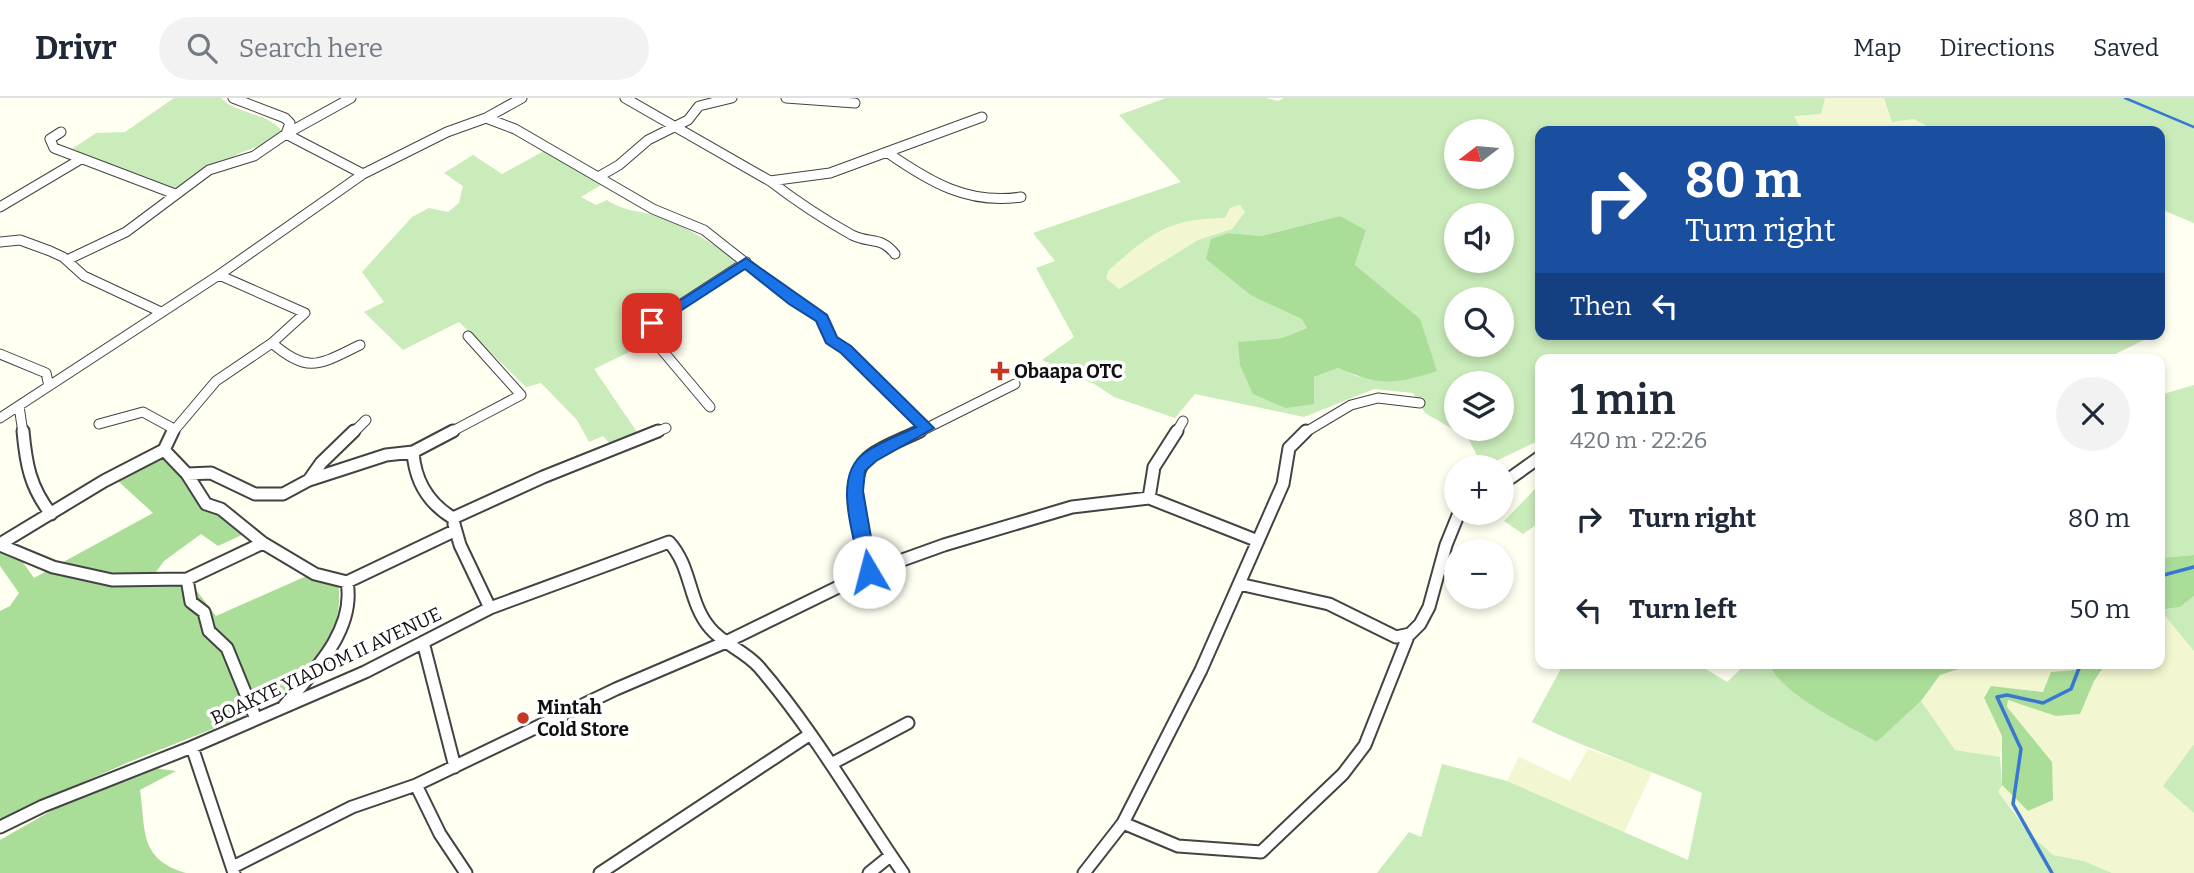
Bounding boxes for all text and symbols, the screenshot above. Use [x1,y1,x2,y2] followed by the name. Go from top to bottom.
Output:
[159,17,649,80] search box
[35,28,117,68] text: Drivr
[183,29,221,67] icon: search
[239,33,383,64] text: Search here
[1853,34,1902,62] text: Map
[1940,34,2055,62] text: Directions
[2093,34,2159,62] text: Saved
[1444,119,1514,189] north arrow
[1444,119,1514,609] map controls
[1685,151,1801,210] text: 80 m
[1570,154,1661,245] icon: right
[1444,203,1514,273] button: sound
[1685,211,1836,249] text: Turn right
[1444,287,1514,357] button: search
[1646,287,1684,325] icon: left
[1570,291,1632,322] text: Then
[622,293,682,353] pin
[633,304,671,342] icon: arrive
[1014,360,1123,383] place label: Obaapa OTC
[992,363,1008,379] marker: Obaapa OTC
[1444,371,1514,441] button: layers
[1570,375,1676,425] text: 1 min
[2056,377,2130,451] button: close
[1570,426,1707,454] text: 420 m · 22:26
[1444,455,1514,525] button: +
[1570,500,1608,538] icon: right
[1629,503,1756,534] text: Turn right
[2068,503,2130,534] text: 80 m
[832,535,906,609] position arrow
[1444,539,1514,609] button: −
[1570,591,1608,629] icon: left
[1629,594,1737,625] text: Turn left
[2069,594,2130,625] text: 50 m
[207,602,445,730] street label: BOAKYE YIADOM II AVENUE
[537,696,629,741] place label: Mintah Cold Store
[515,710,531,726] marker: Mintah Cold Store

